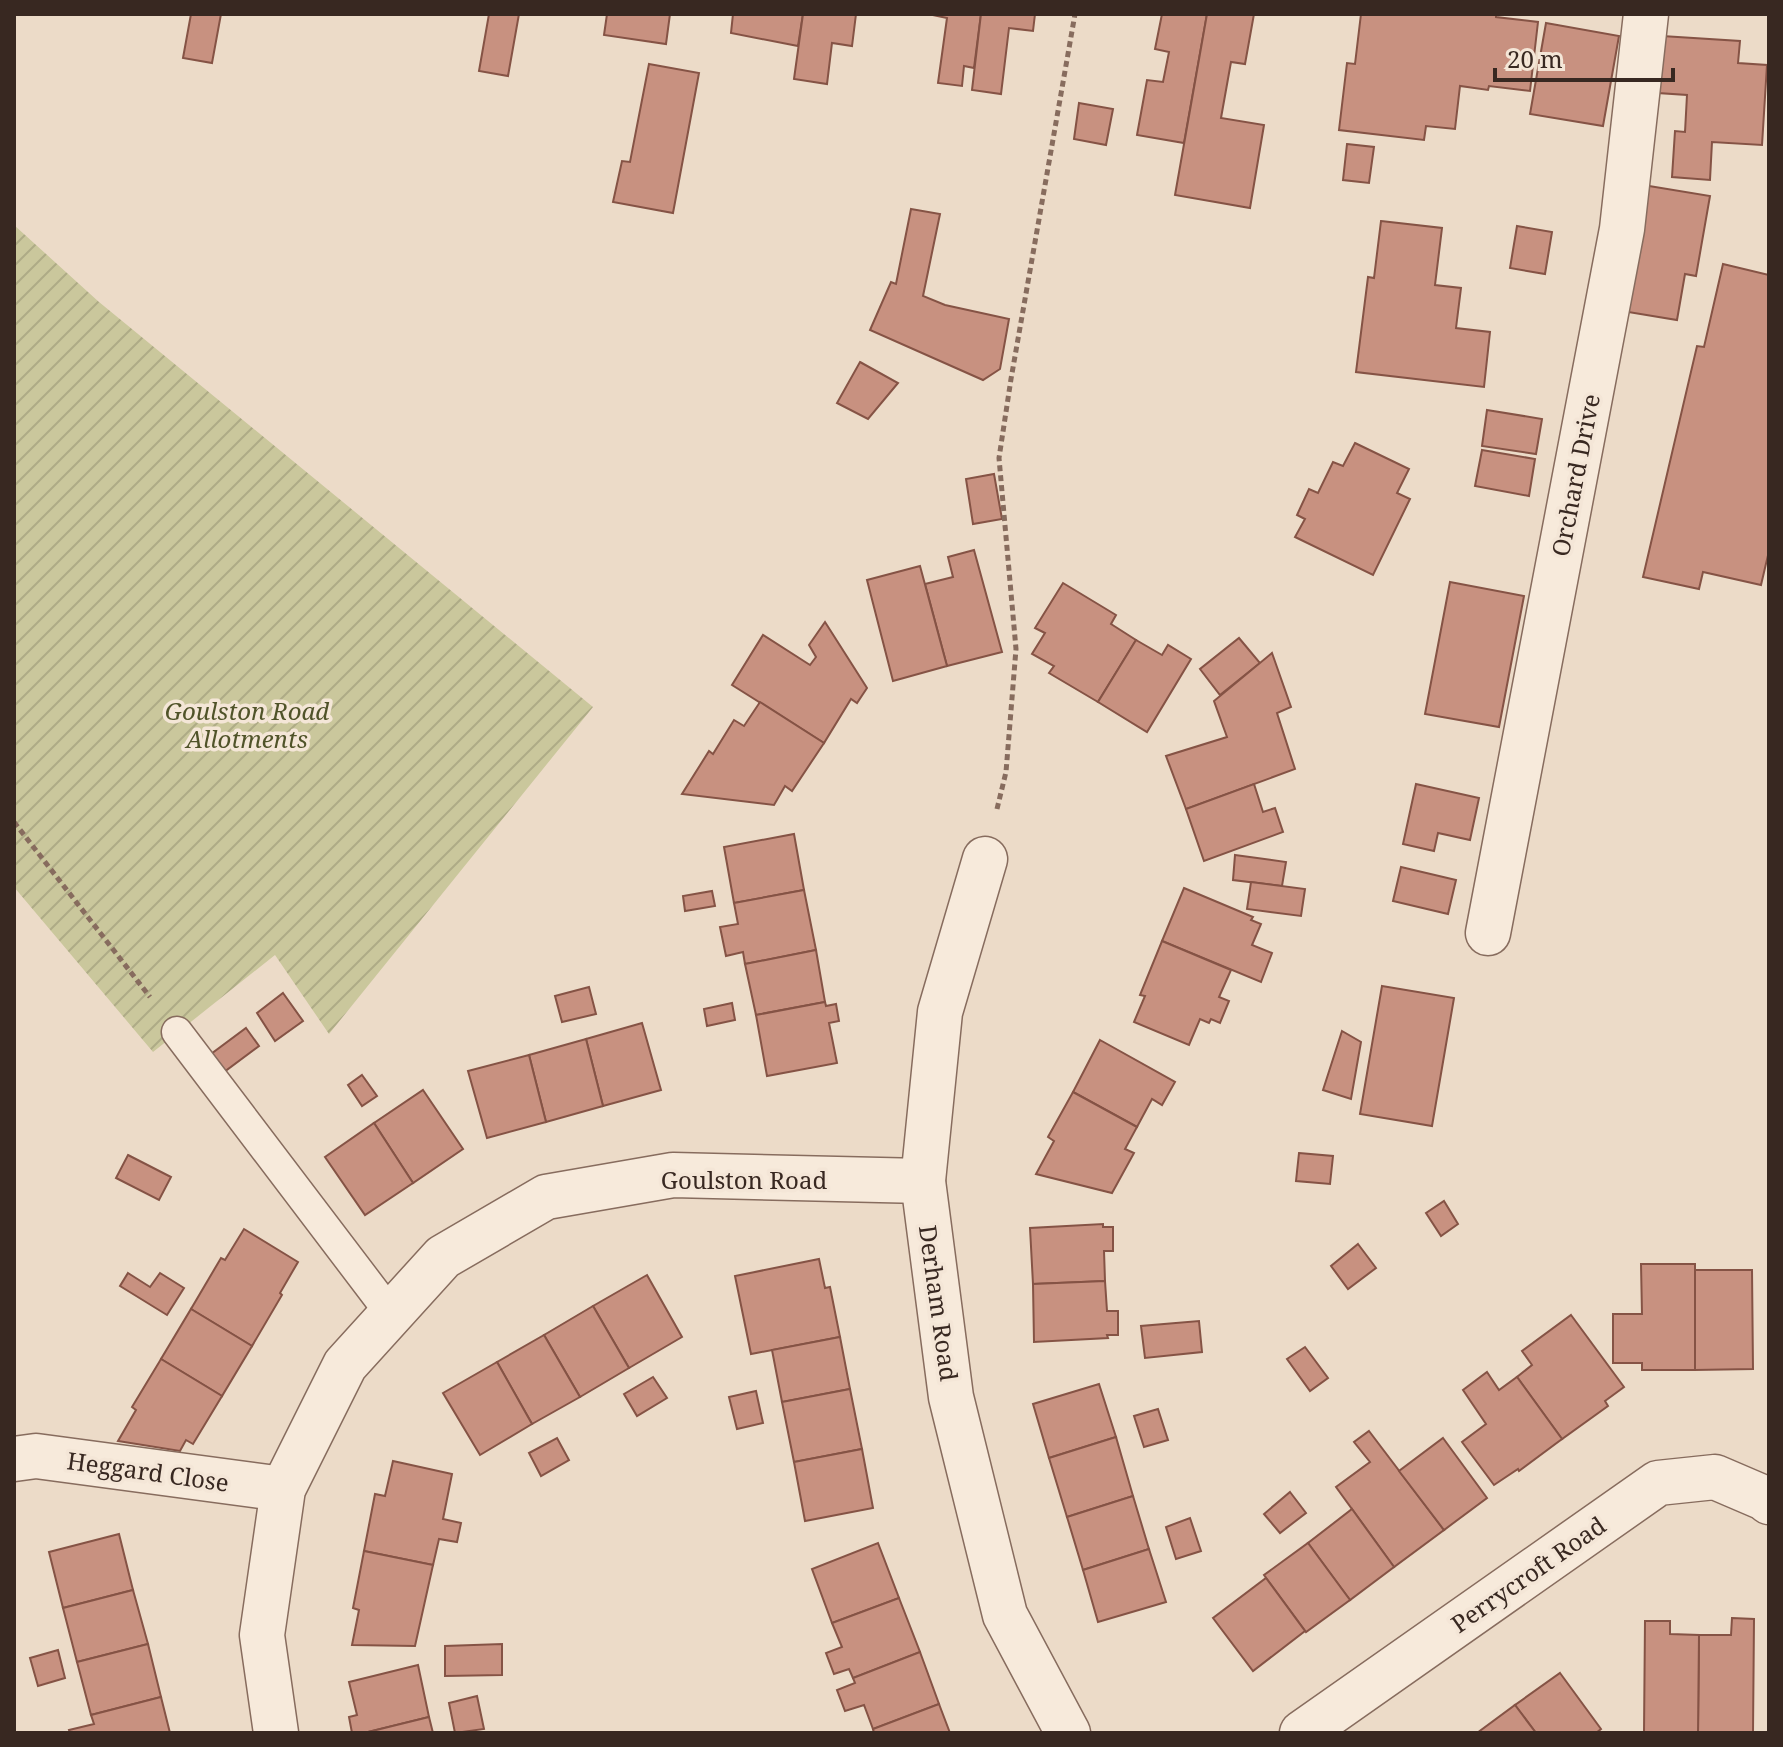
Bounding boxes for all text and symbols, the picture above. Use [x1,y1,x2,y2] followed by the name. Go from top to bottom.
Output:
[1495,32,1673,82] scale bar
[1507,42,1563,75] text: 20 m
[1543,391,1607,559] street label: Orchard Drive
[165,694,329,755] park label: Goulston Road Allotments
[661,1163,827,1196] street label: Goulston Road
[912,1223,966,1383] street label: Derham Road
[65,1443,231,1499] street label: Heggard Close
[1444,1508,1612,1640] street label: Perrycroft Road

